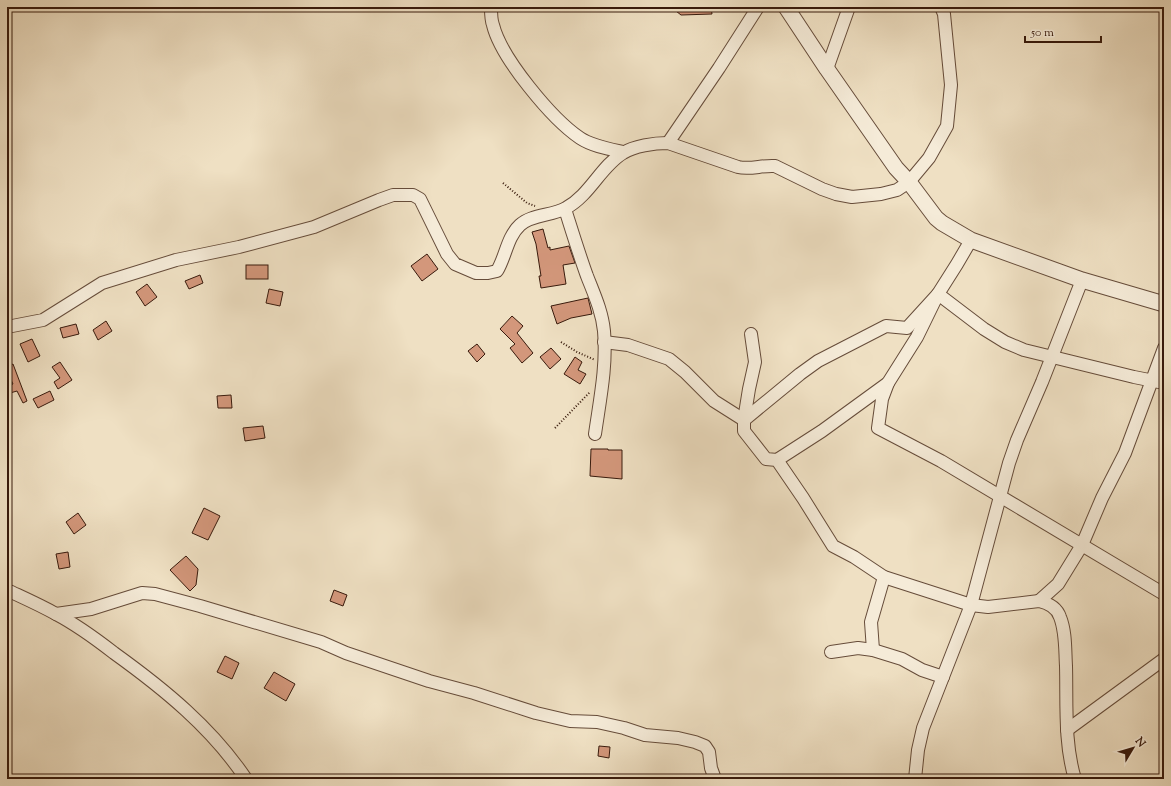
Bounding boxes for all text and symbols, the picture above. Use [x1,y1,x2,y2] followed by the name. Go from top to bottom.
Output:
[1025,18,1101,44] scale bar
[1030,24,1054,42] text: 50 m
[1113,728,1153,768] north arrow
[1130,733,1149,751] text: N

